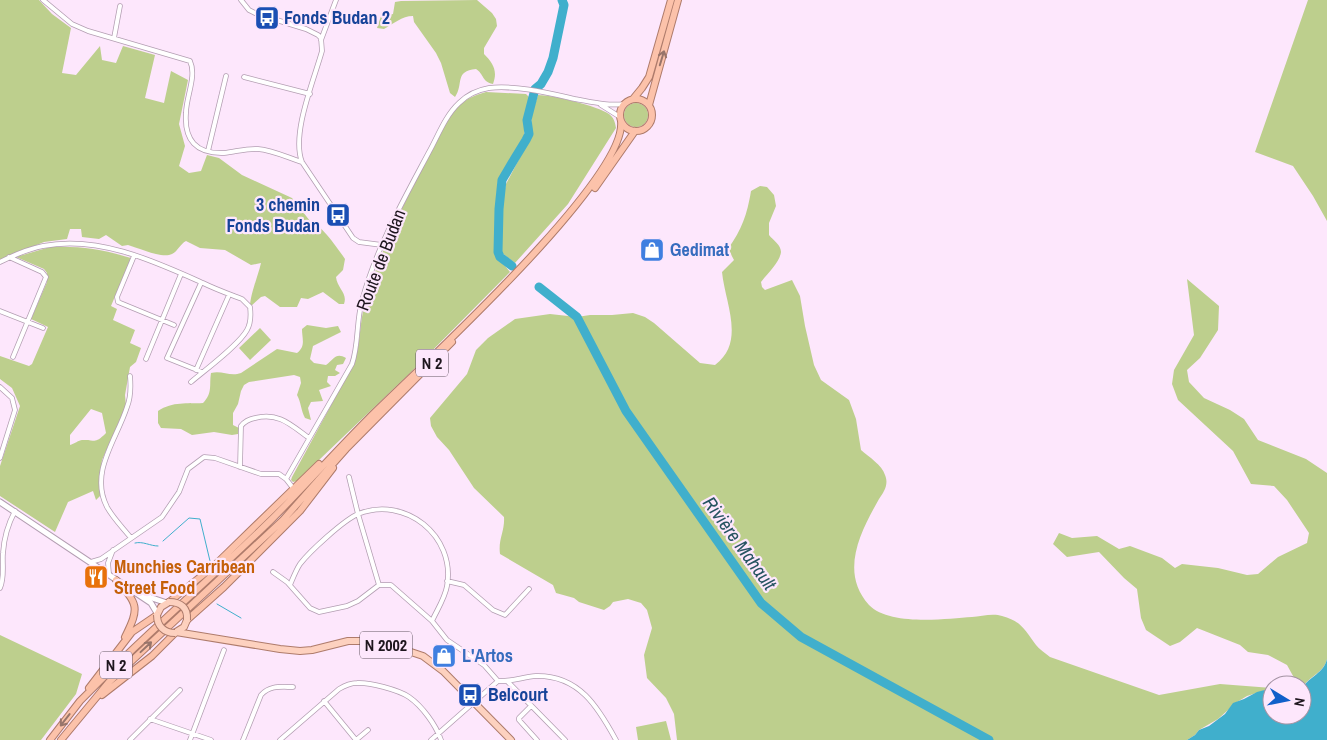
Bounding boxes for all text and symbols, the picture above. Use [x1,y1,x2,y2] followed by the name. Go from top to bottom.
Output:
[254,5,280,31] bus stop icon: Fonds Budan 2
[284,5,390,30] place label: Fonds Budan 2
[658,50,668,66] one-way arrow
[226,192,320,238] place label: 3 chemin Fonds Budan
[325,202,351,228] bus stop icon: 3 chemin Fonds Budan
[350,206,411,314] street label: Route de Budan
[639,237,665,263] shop icon: Gedimat
[670,237,729,262] place label: Gedimat
[416,349,448,376] road number: N 2
[697,491,783,596] water label: Rivière Mahault
[114,554,255,600] place label: Munchies Carribean Street Food
[83,564,109,590] restaurant icon: Munchies Carribean Street Food
[360,632,412,658] road number: N 2002
[139,641,152,653] one-way arrow
[431,643,457,669] shop icon: L'Artos
[462,643,513,668] place label: L'Artos
[100,652,132,678] road number: N 2
[1262,675,1312,725] north arrow
[457,682,483,708] bus stop icon: Belcourt
[488,682,548,707] place label: Belcourt
[1290,697,1309,708] text: N
[59,713,70,726] one-way arrow

